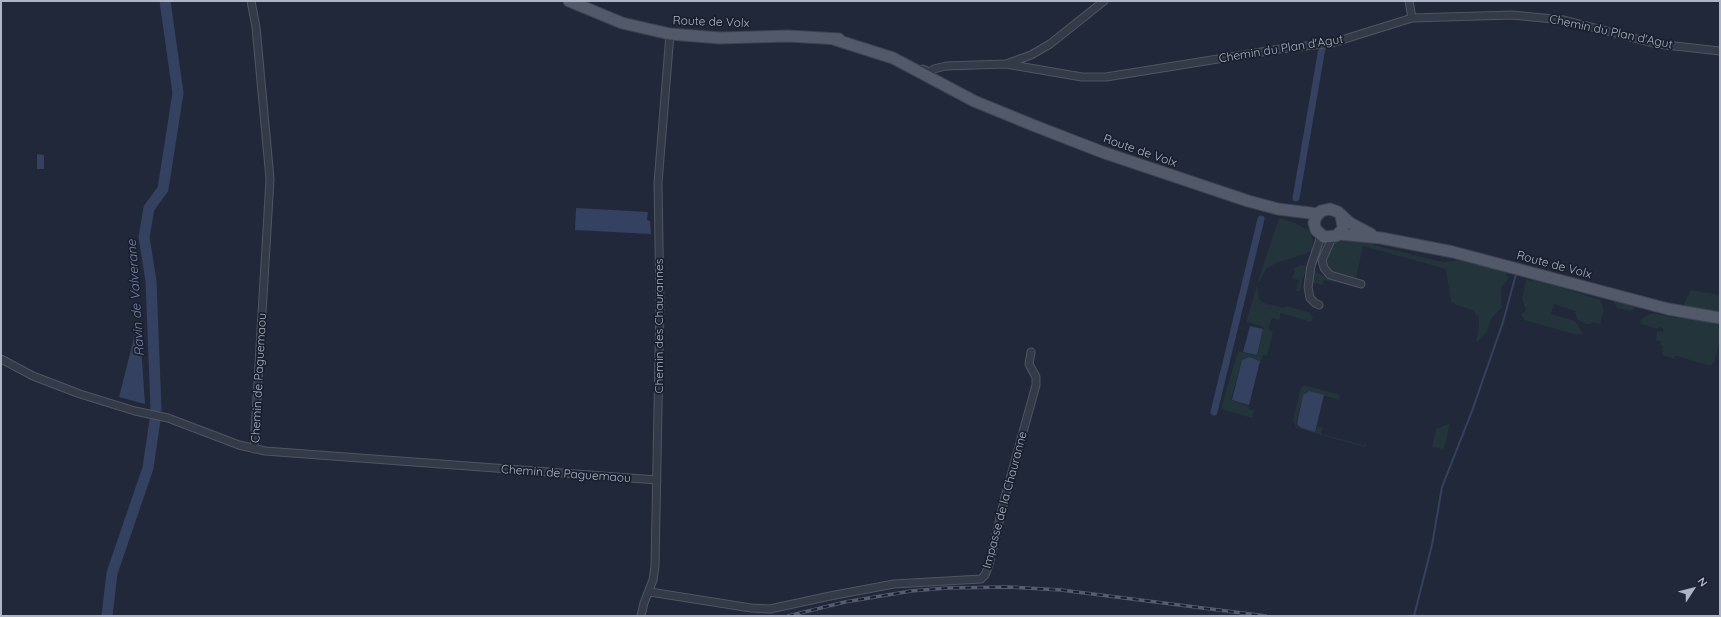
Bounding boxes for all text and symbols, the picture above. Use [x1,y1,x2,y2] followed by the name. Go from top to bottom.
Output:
[1548,12,1674,52] street label: Chemin du Plan d'Agut
[672,13,750,31] street label: Route de Volx
[1218,32,1344,66] street label: Chemin du Plan d'Agut
[1101,132,1179,170] street label: Route de Volx
[124,239,148,357] water label: Ravin de Valverane
[1515,248,1593,282] street label: Route de Volx
[652,259,666,393] street label: Chemin des Chaurannes
[248,313,270,443] street label: Chemin de Paguemaou
[980,430,1030,570] street label: Impasse de la Chauranne
[501,462,631,486] street label: Chemin de Paguemaou
[1673,569,1713,609] north arrow
[1695,575,1711,589] text: N

